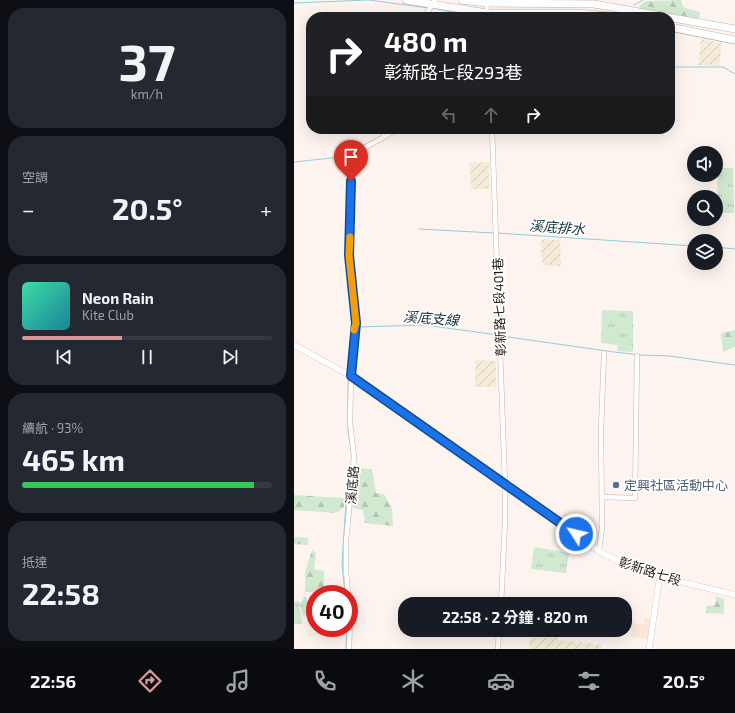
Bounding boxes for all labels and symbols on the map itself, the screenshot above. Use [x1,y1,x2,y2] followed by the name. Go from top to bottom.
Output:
[334,140,368,181] pin
[528,217,587,238] water label: 溪底排水
[489,257,509,357] street label: 彰新路七段401巷
[402,308,462,329] water label: 溪底支線
[342,465,362,505] street label: 溪底路
[624,477,728,493] place label: 定興社區活動中心
[611,480,621,490] marker: 定興社區活動中心
[555,513,597,555] position arrow
[617,553,683,589] street label: 彰新路七段
[306,585,358,637] speed limit sign: 40

